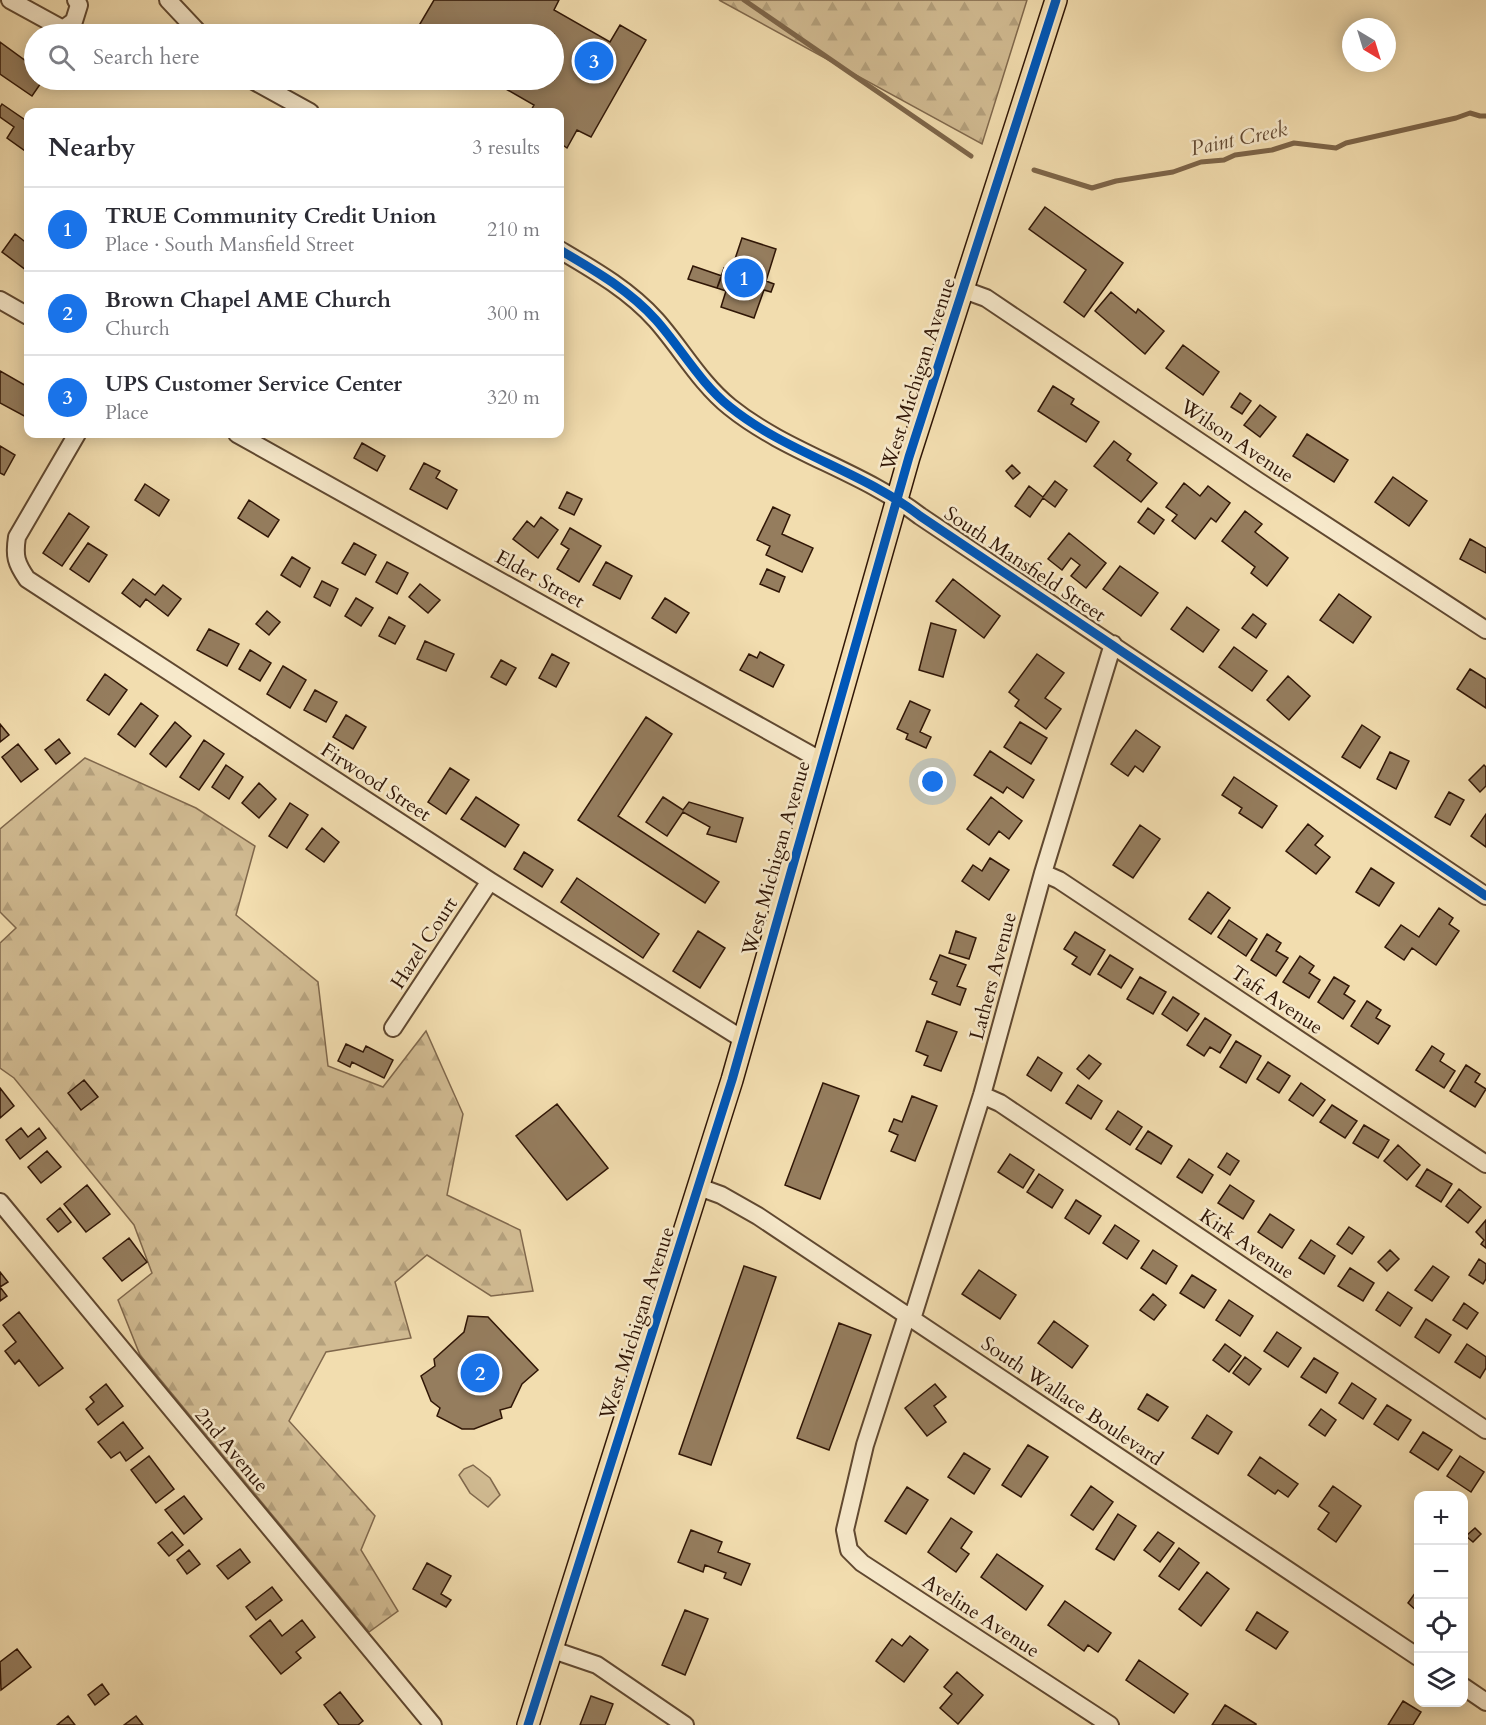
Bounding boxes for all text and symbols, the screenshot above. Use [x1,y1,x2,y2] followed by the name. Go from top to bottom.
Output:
[1342,18,1396,72] north arrow
[24,24,564,90] search box
[574,38,614,84] pin: 3
[45,41,78,74] icon: search
[93,42,200,72] text: Search here
[1188,114,1291,163] water label: Paint Creek
[48,130,136,165] text: Nearby
[472,134,540,161] text: 3 results
[105,201,437,231] text: TRUE Community Credit Union
[62,216,73,243] text: 1
[487,216,540,243] text: 210 m
[105,231,354,258] text: Place · South Mansfield Street
[724,256,764,300] pin: 1
[874,274,962,475] street label: West Michigan Avenue
[105,285,391,315] text: Brown Chapel AME Church
[62,300,73,327] text: 2
[487,300,540,327] text: 300 m
[105,315,170,342] text: Church
[105,369,402,399] text: UPS Customer Service Center
[62,384,73,411] text: 3
[487,384,540,411] text: 320 m
[1174,392,1299,489] street label: Wilson Avenue
[105,399,149,426] text: Place
[939,500,1112,629] street label: South Mansfield Street
[491,543,590,615] street label: Elder Street
[316,736,437,828] street label: Firwood Street
[735,758,817,959] street label: West Michigan Avenue
[918,767,947,796] your location
[384,891,464,994] street label: Hazel Court
[963,909,1023,1043] street label: Lathers Avenue
[1226,959,1328,1041] street label: Taft Avenue
[1194,1202,1300,1286] street label: Kirk Avenue
[593,1223,681,1424] street label: West Michigan Avenue
[976,1330,1168,1472] street label: South Wallace Boulevard
[460,1350,500,1396] pin: 2
[189,1402,275,1498] street label: 2nd Avenue
[1414,1491,1468,1707] map controls
[1414,1491,1468,1545] button: +
[1414,1545,1468,1599] button: −
[917,1568,1045,1664] street label: Aveline Avenue
[1414,1599,1468,1653] button: locate
[1414,1653,1468,1707] button: layers

